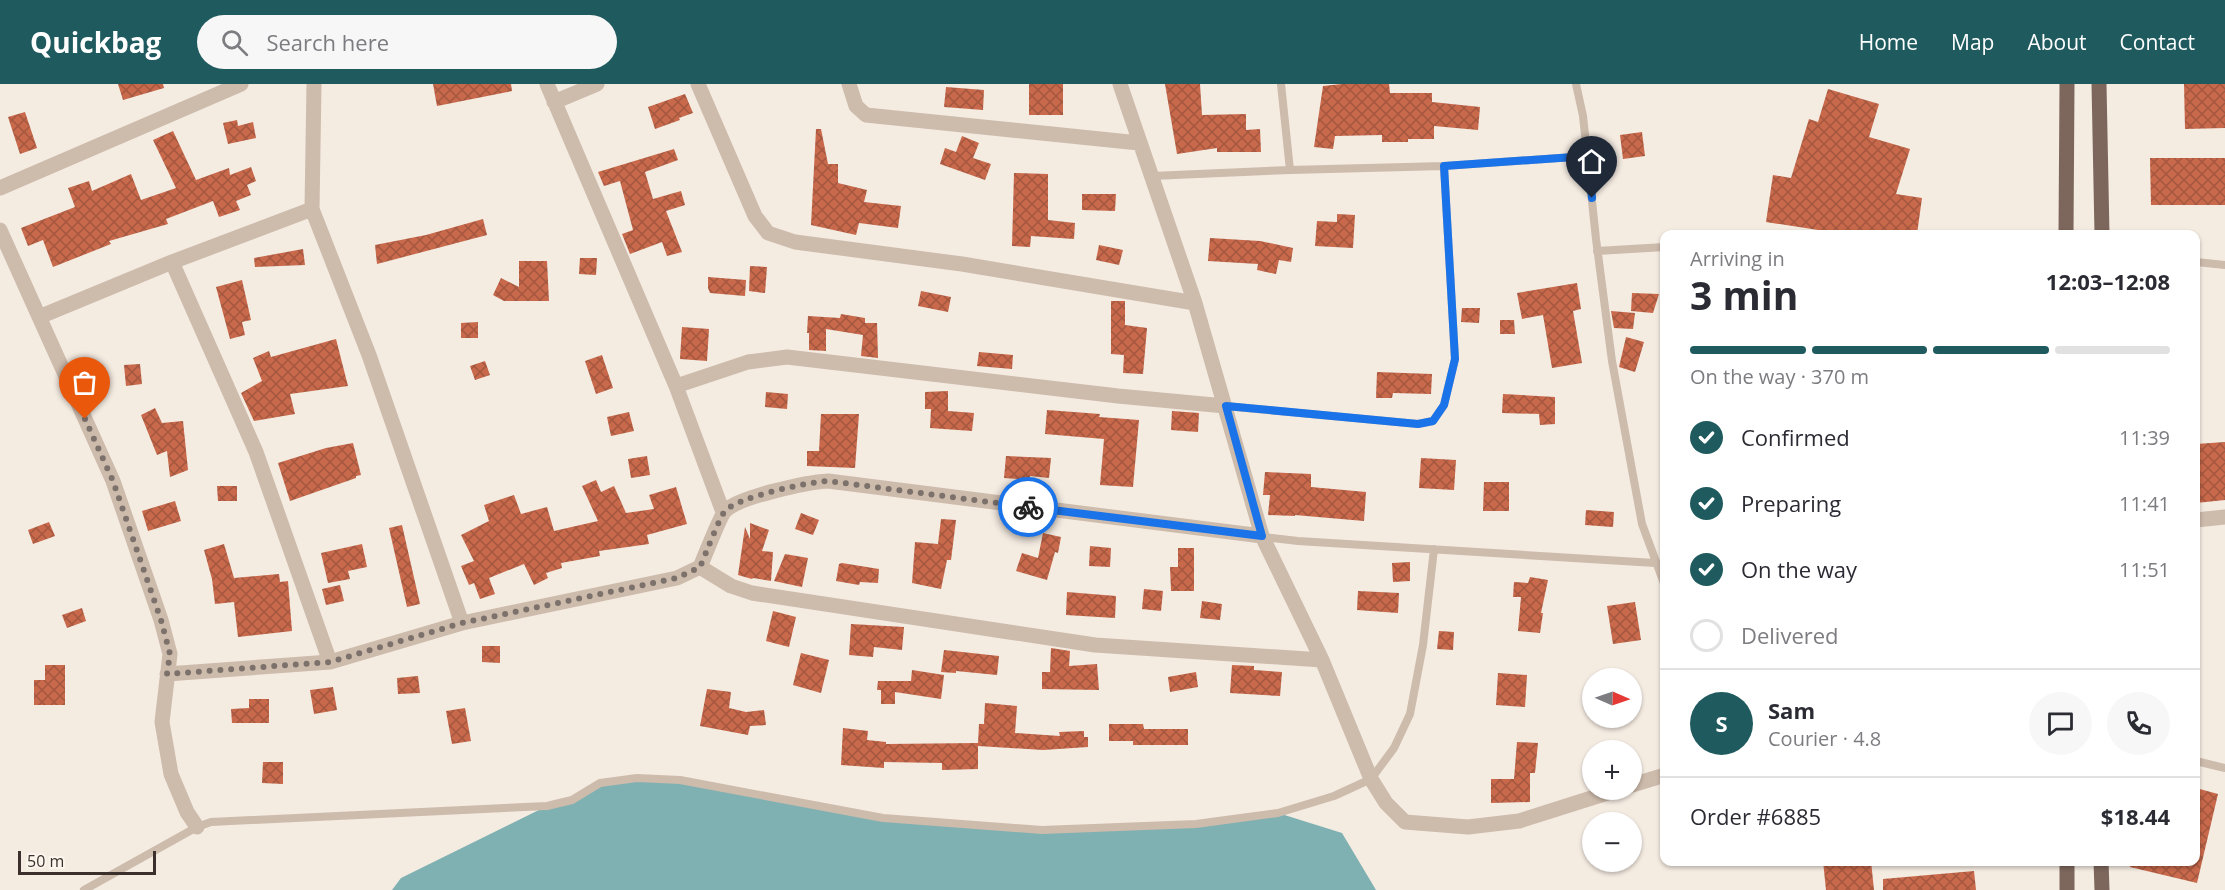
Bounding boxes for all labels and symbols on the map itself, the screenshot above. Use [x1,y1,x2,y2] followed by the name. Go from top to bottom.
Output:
[1566,136,1617,198] pin
[59,357,110,419] pin
[998,477,1058,537] courier
[1582,668,1642,728] north arrow
[18,848,156,876] scale bar

